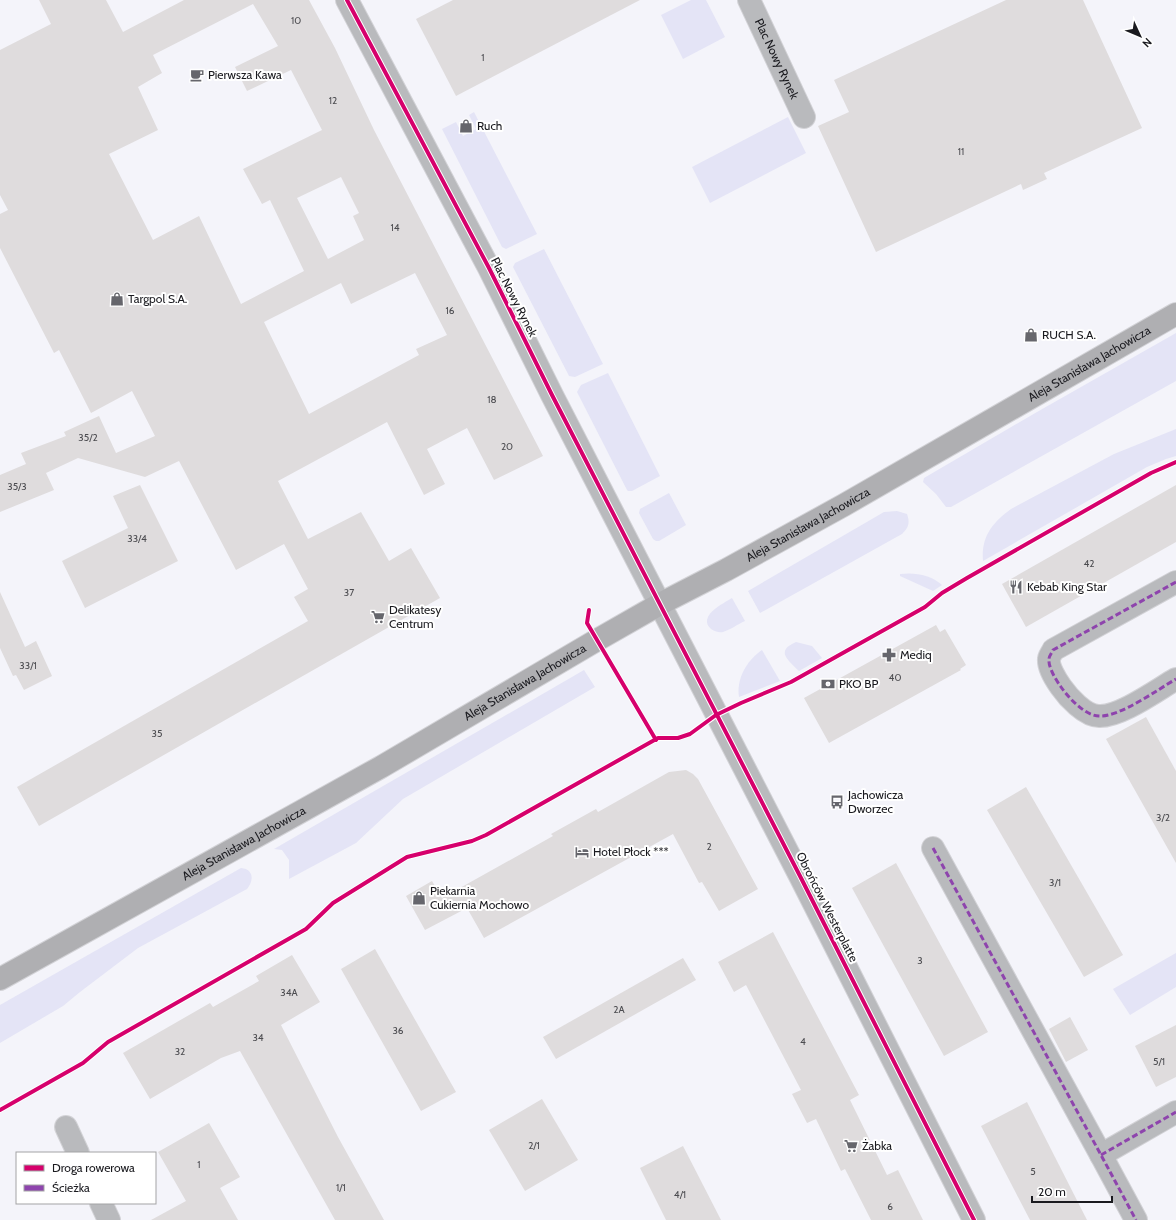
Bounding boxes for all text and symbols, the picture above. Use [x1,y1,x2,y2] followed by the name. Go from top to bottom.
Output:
[291,14,301,27] house number: 10
[752,16,803,102] street label: Plac Nowy Rynek
[1120,16,1160,56] north arrow
[1139,35,1155,51] text: N
[481,51,485,64] house number: 1
[189,67,205,83] cafe icon: Pierwsza Kawa
[208,67,282,82] place label: Pierwsza Kawa
[329,94,337,107] house number: 12
[458,118,474,134] shop icon: Ruch
[477,118,502,133] place label: Ruch
[958,145,964,158] house number: 11
[390,221,400,234] house number: 14
[488,254,541,340] street label: Plac Nowy Rynek
[109,291,125,307] shop icon: Targpol S.A.
[128,291,187,306] place label: Targpol S.A.
[446,304,455,317] house number: 16
[1025,322,1153,405] street label: Aleja Stanisława Jachowicza
[1023,327,1039,343] shop icon: RUCH S.A.
[1042,327,1096,342] place label: RUCH S.A.
[487,393,497,406] house number: 18
[78,431,98,444] house number: 35/2
[501,440,513,453] house number: 20
[7,480,27,493] house number: 35/3
[743,484,872,565] street label: Aleja Stanisława Jachowicza
[127,532,147,545] house number: 33/4
[1083,557,1095,570] house number: 42
[1008,579,1024,595] restaurant icon: Kebab King Star
[1027,579,1107,594] place label: Kebab King Star
[344,586,354,599] house number: 37
[389,602,441,631] place label: Delikatesy Centrum
[370,609,386,625] supermarket icon: Delikatesy Centrum
[461,640,589,724] street label: Aleja Stanisława Jachowicza
[881,647,897,663] pharmacy icon: Mediq
[900,647,932,662] place label: Mediq
[19,659,37,672] house number: 33/1
[889,671,901,684] house number: 40
[820,676,836,692] bank icon: PKO BP
[839,676,878,691] place label: PKO BP
[152,727,162,740] house number: 35
[847,787,904,816] place label: Jachowicza Dworzec
[829,794,845,810] bus stop icon: Jachowicza Dworzec
[179,802,308,883] street label: Aleja Stanisława Jachowicza
[1156,811,1170,824] house number: 3/2
[706,840,712,853] house number: 2
[574,844,590,860] hotel icon: Hotel Płock ***
[593,844,669,859] place label: Hotel Płock ***
[793,849,862,964] street label: Obrońców Westerplatte
[1049,876,1061,889] house number: 3/1
[430,883,529,912] place label: Piekarnia Cukiernia Mochowo
[411,890,427,906] shop icon: Piekarnia Cukiernia Mochowo
[917,954,923,967] house number: 3
[280,986,299,999] house number: 34A
[613,1003,626,1016] house number: 2A
[392,1024,404,1037] house number: 36
[252,1031,264,1044] house number: 34
[800,1035,806,1048] house number: 4
[175,1045,185,1058] house number: 32
[1153,1055,1165,1068] house number: 5/1
[843,1138,859,1154] supermarket icon: Żabka
[862,1138,892,1153] place label: Żabka
[528,1139,540,1152] house number: 2/1
[16,1152,156,1204] legend
[197,1158,201,1171] house number: 1
[52,1160,135,1175] text: Droga rowerowa
[1030,1165,1036,1178] house number: 5
[1032,1178,1112,1204] scale bar
[52,1180,90,1195] text: Ścieżka
[336,1181,346,1194] house number: 1/1
[1038,1184,1066,1199] text: 20 m
[674,1188,686,1201] house number: 4/1
[887,1200,893,1213] house number: 6

